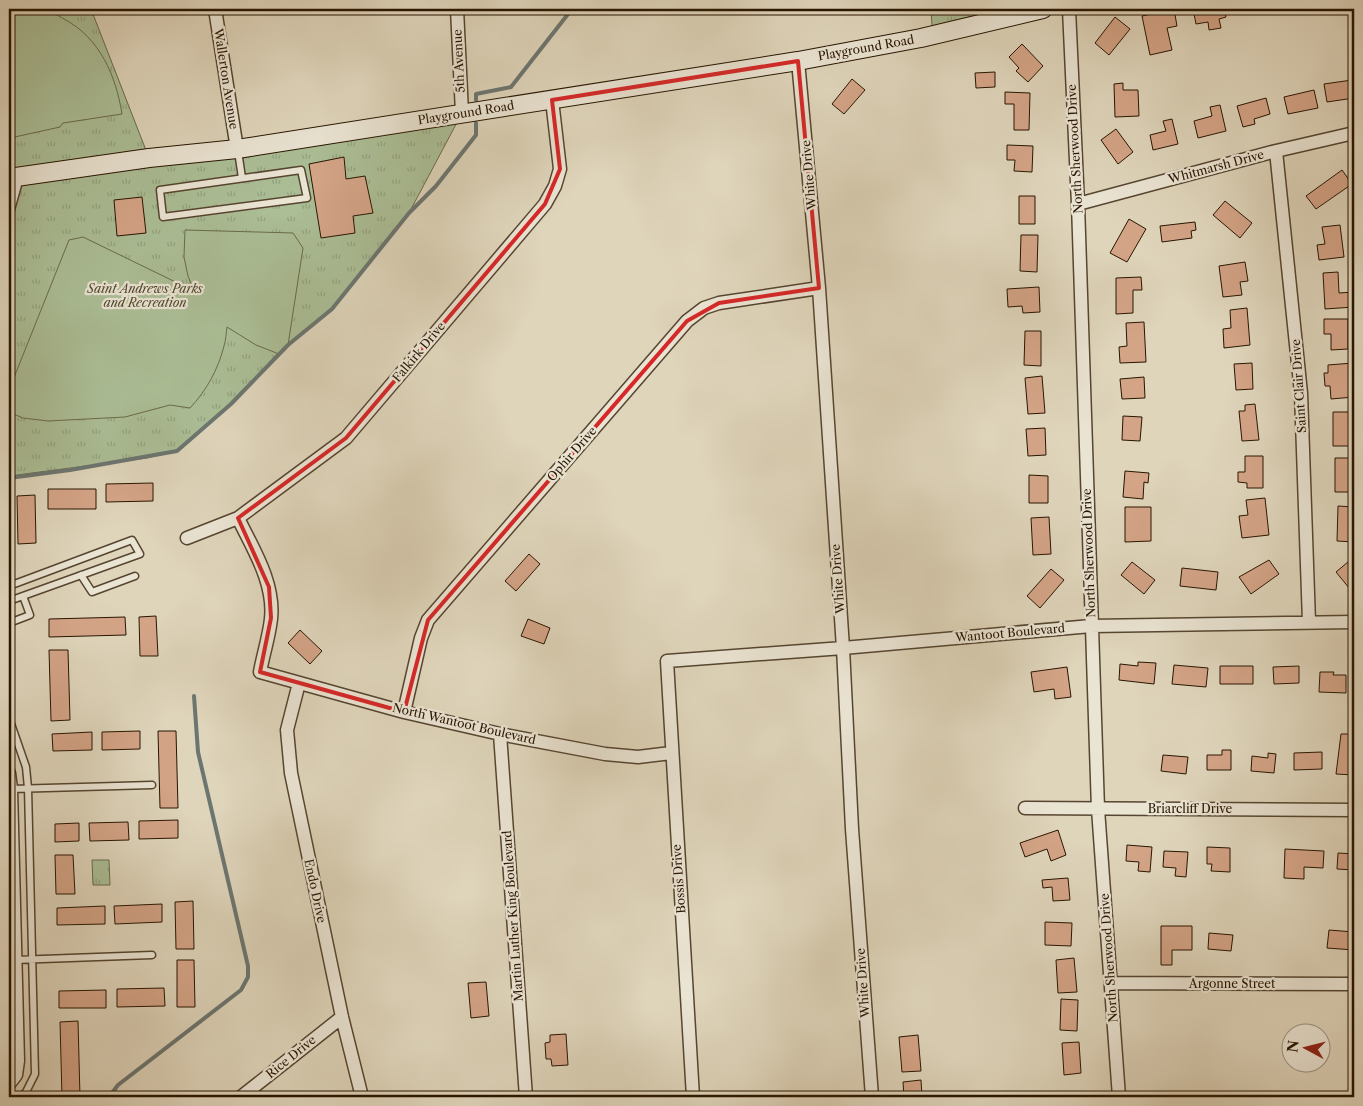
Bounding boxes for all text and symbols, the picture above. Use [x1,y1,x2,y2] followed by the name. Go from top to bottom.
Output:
[211,26,242,131] street label: Wallerton Avenue
[449,29,468,93] street label: 5th Avenue
[817,32,916,63] street label: Playground Road
[1064,84,1085,214] street label: North Sherwood Drive
[417,97,516,128] street label: Playground Road
[798,139,819,212] street label: White Drive
[1165,146,1266,187] street label: Whitmarsh Drive
[86,281,203,310] park label: Saint Andrews Parks and Recreation
[389,318,448,385] street label: Falkirk Drive
[1288,338,1309,433] street label: Saint Clair Drive
[544,423,600,484] street label: Ophir Drive
[1079,488,1098,618] street label: North Sherwood Drive
[828,543,847,615] street label: White Drive
[953,620,1066,645] street label: Wantoot Boulevard
[391,700,538,747] street label: North Wantoot Boulevard
[1148,801,1232,816] street label: Briarcliff Drive
[499,829,526,1002] street label: Martin Luther King Boulevard
[669,844,688,914] street label: Bossis Drive
[301,858,330,924] street label: Endo Drive
[1096,893,1120,1023] street label: North Sherwood Drive
[853,947,872,1019] street label: White Drive
[1188,976,1276,991] street label: Argonne Street
[1280,1024,1330,1074] north arrow
[263,1032,319,1081] street label: Rice Drive
[1283,1039,1303,1054] text: N

